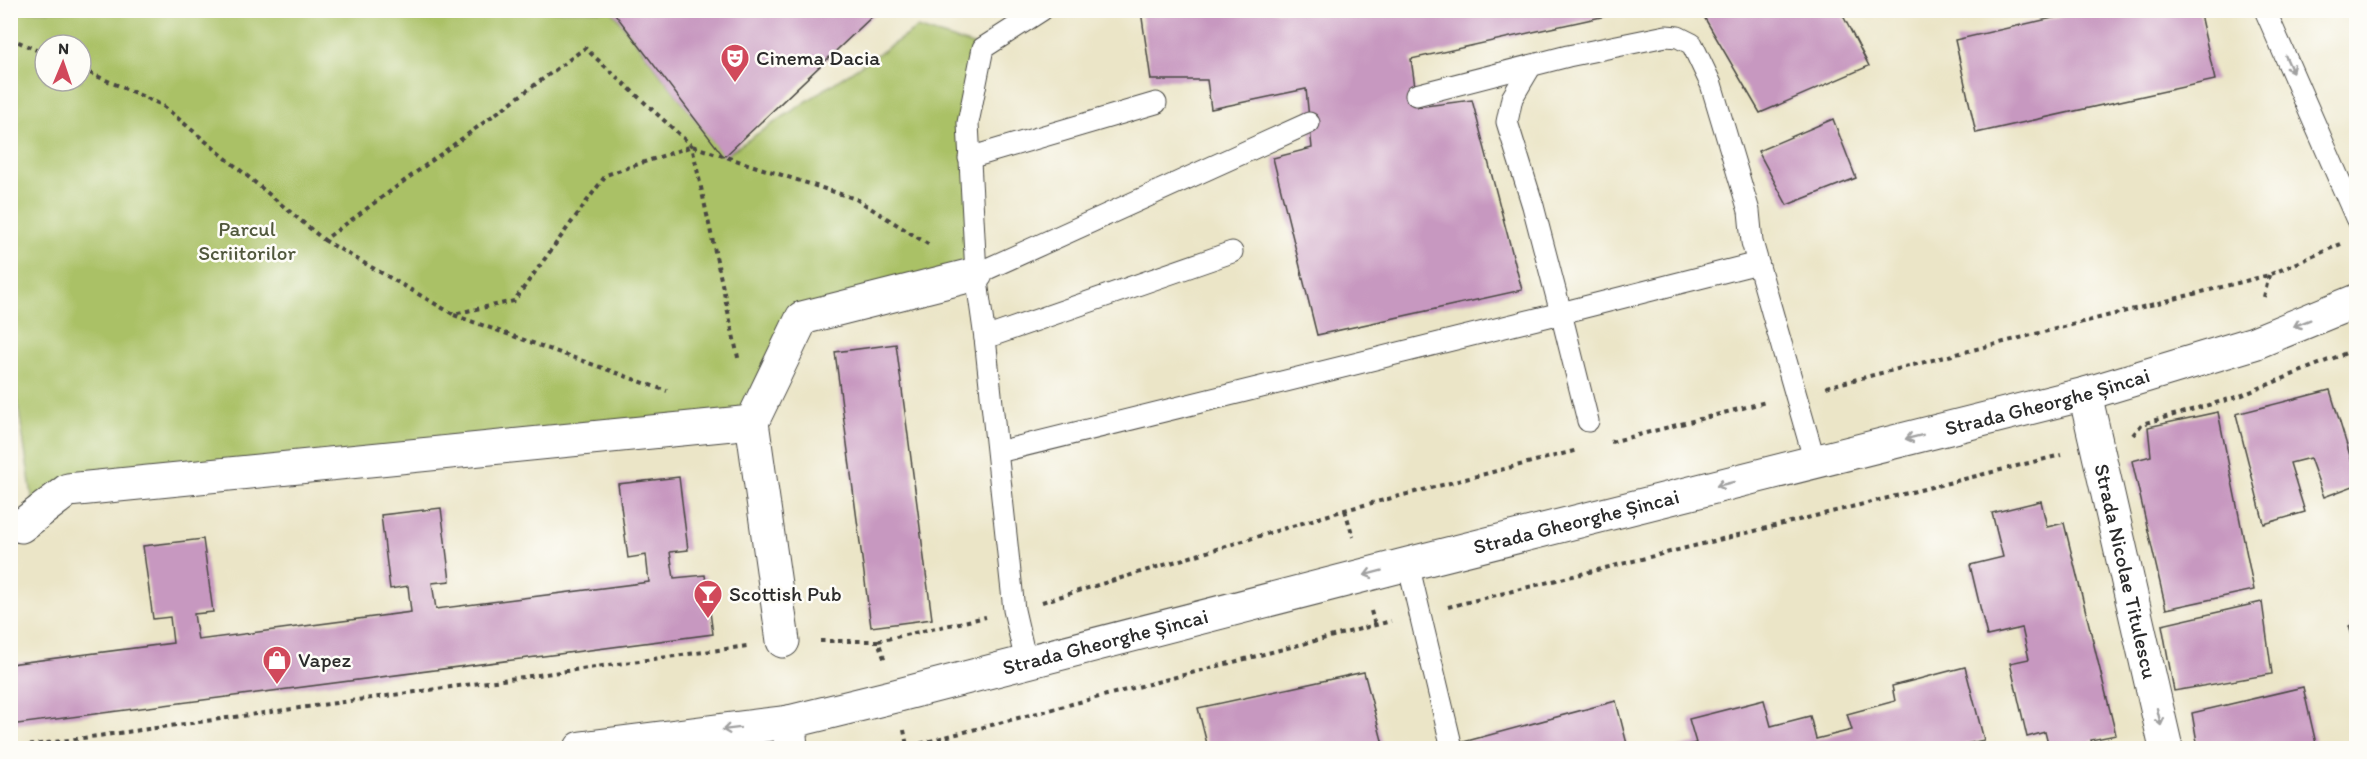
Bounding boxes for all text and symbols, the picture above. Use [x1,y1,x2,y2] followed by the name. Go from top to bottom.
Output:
[33,33,93,93] north arrow
[58,39,69,58] text: N
[719,42,751,84] theatre icon: Cinema Dacia
[756,45,880,70] place label: Cinema Dacia
[2284,55,2295,73] one-way arrow
[198,216,296,265] park label: Parcul Scriitorilor
[2294,318,2312,329] one-way arrow
[1942,362,2153,441] street label: Strada Gheorghe Șincai
[1905,432,1924,443] one-way arrow
[2089,461,2163,682] street label: Strada Nicolae Titulescu
[1716,479,1735,491] one-way arrow
[1471,483,1682,559] street label: Strada Gheorghe Șincai
[1364,568,1383,579] one-way arrow
[692,578,724,620] bar icon: Scottish Pub
[729,581,842,606] place label: Scottish Pub
[1000,603,1211,680] street label: Strada Gheorghe Șincai
[261,644,293,686] shop icon: Vapez
[298,647,352,672] place label: Vapez
[2154,707,2166,726] one-way arrow
[722,724,742,735] one-way arrow

